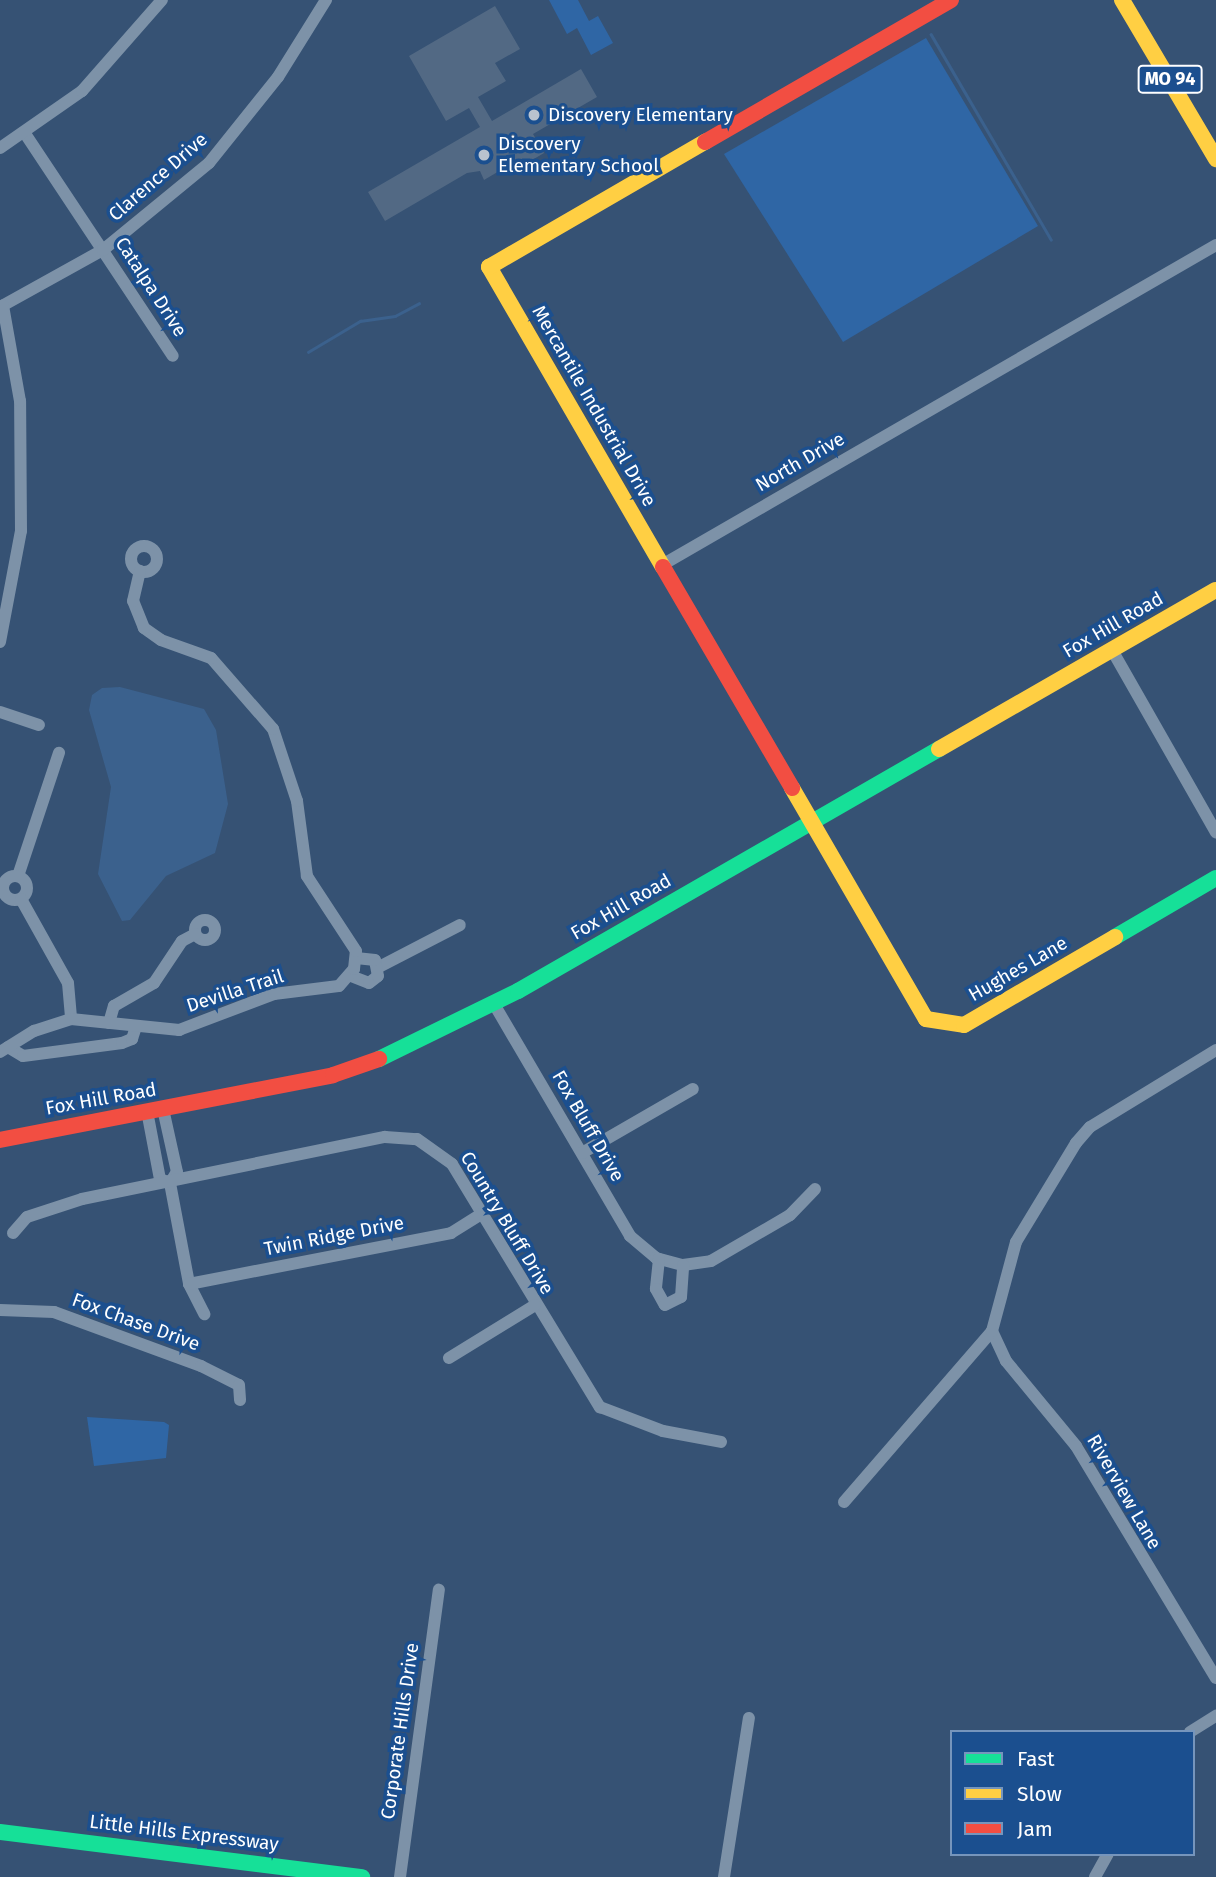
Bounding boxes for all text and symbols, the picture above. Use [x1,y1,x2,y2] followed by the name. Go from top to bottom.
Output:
[1137,64,1203,94] road number: MO 94
[548,104,733,126] place label: Discovery Elementary
[526,107,542,123] marker: Discovery Elementary
[104,128,212,226] street label: Clarence Drive
[498,133,659,177] place label: Discovery Elementary School
[476,147,492,163] marker: Discovery Elementary School
[110,233,192,341] street label: Catalpa Drive
[527,301,661,511] street label: Mercantile Industrial Drive
[751,427,849,497] street label: North Drive
[1059,587,1167,663] street label: Fox Hill Road
[567,869,675,945] street label: Fox Hill Road
[965,932,1071,1006] street label: Hughes Lane
[184,965,286,1017] street label: Devilla Trail
[547,1066,629,1186] street label: Fox Bluff Drive
[44,1078,158,1120] street label: Fox Hill Road
[455,1147,559,1299] street label: Country Bluff Drive
[262,1211,406,1261] street label: Twin Ridge Drive
[69,1288,203,1356] street label: Fox Chase Drive
[1082,1431,1166,1553] street label: Riverview Lane
[376,1641,424,1821] street label: Corporate Hills Drive
[950,1730,1195,1856] legend
[1017,1746,1055,1772] text: Fast
[1017,1781,1062,1807] text: Slow
[88,1810,280,1856] street label: Little Hills Expressway
[1017,1816,1053,1842] text: Jam

